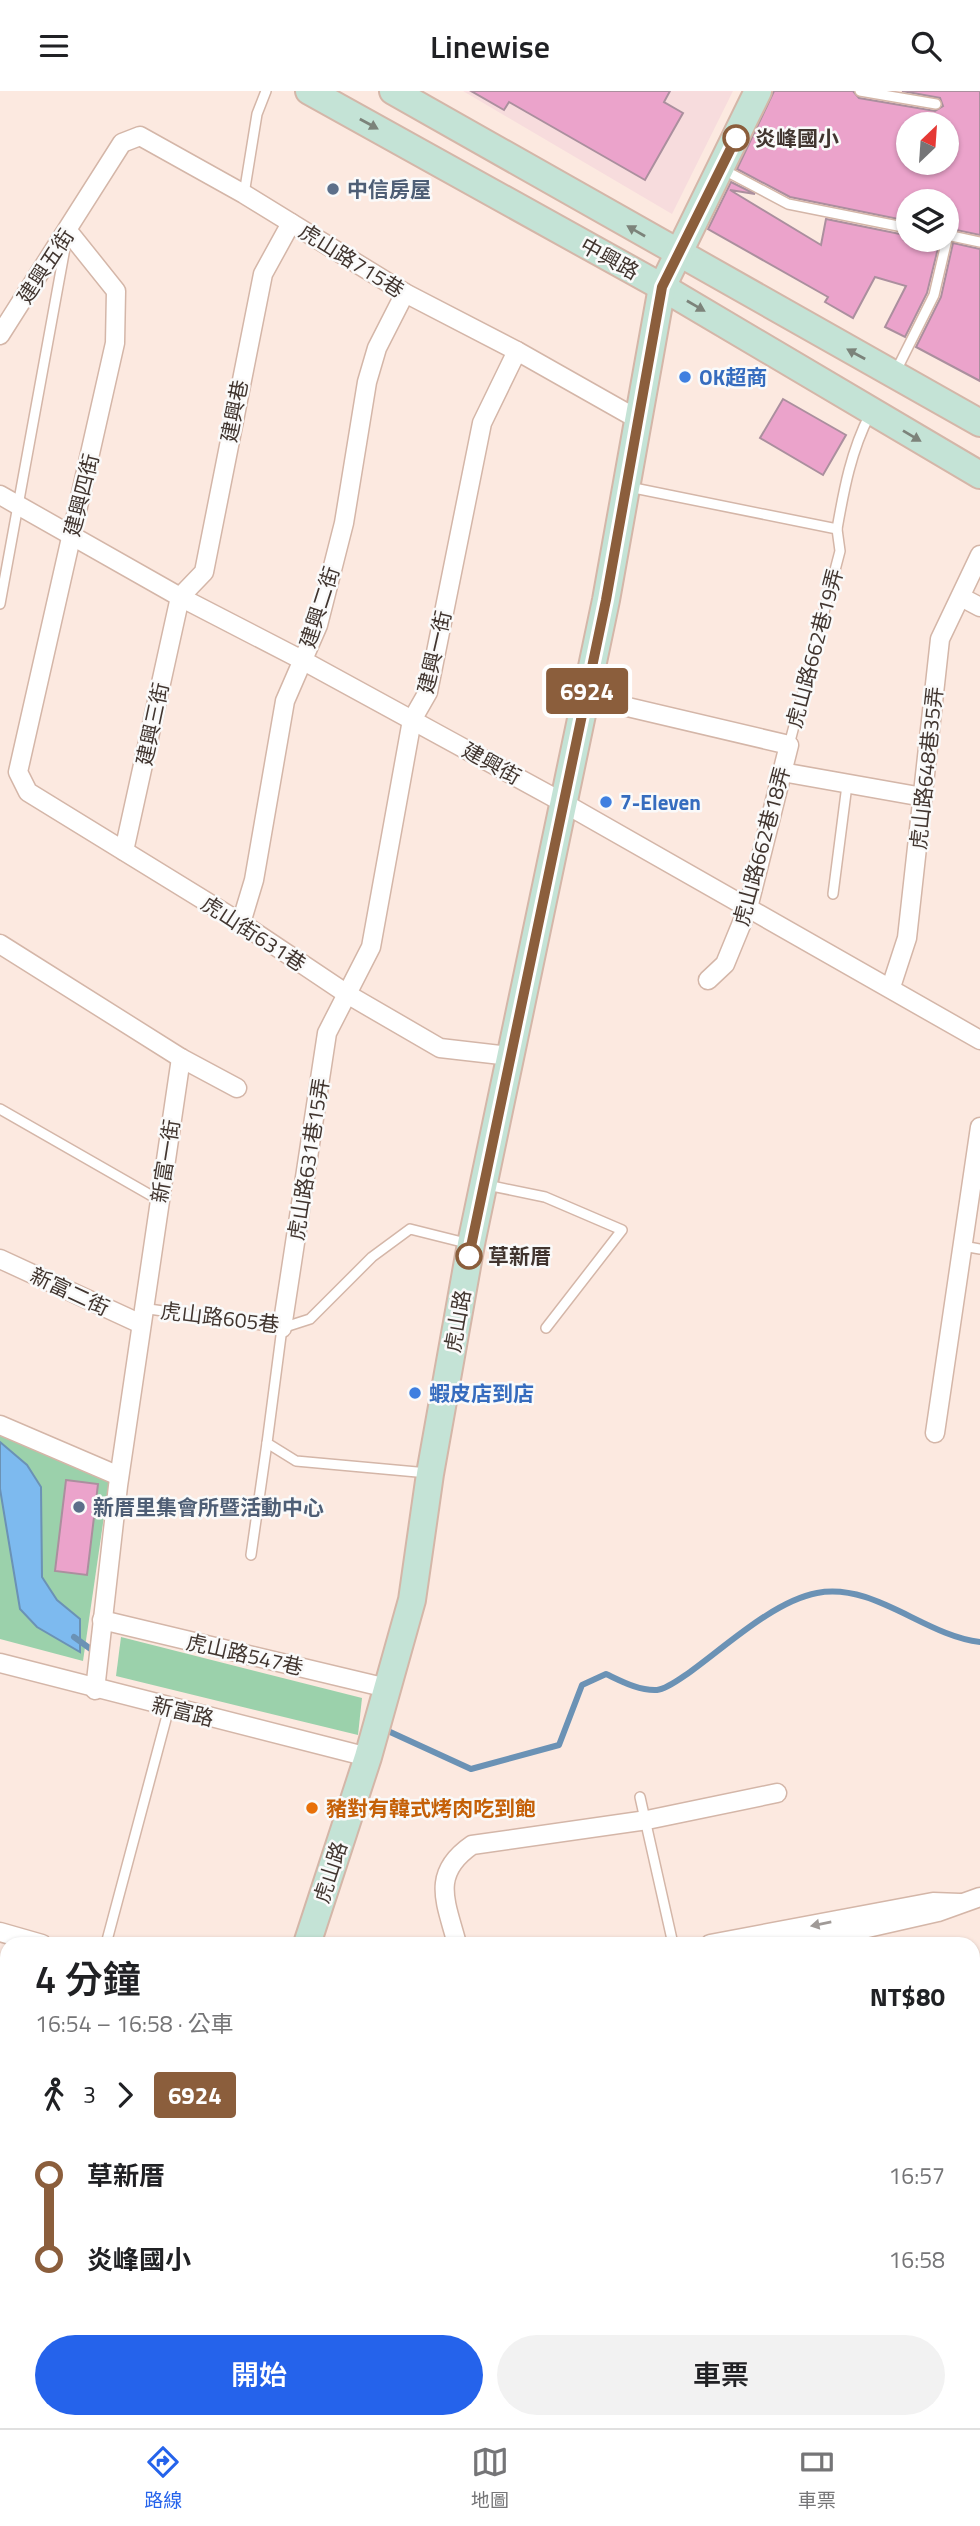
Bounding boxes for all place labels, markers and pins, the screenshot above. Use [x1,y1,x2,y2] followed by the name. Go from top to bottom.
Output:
[755,122,839,154] place label: 炎峰國小
[723,125,749,151] marker: 炎峰國小
[347,173,431,205] place label: 中信房屋
[325,181,341,197] marker: 中信房屋
[699,361,767,393] place label: OK超商
[677,369,693,385] marker: OK超商
[620,786,701,818] place label: 7-Eleven
[598,794,614,810] marker: 7-Eleven
[488,1240,551,1272] place label: 草新厝
[456,1243,482,1269] marker: 草新厝
[429,1377,534,1409] place label: 蝦皮店到店
[407,1385,423,1401] marker: 蝦皮店到店
[93,1491,324,1523] place label: 新厝里集會所暨活動中心
[71,1499,87,1515] marker: 新厝里集會所暨活動中心
[326,1792,536,1824] place label: 豬對有韓式烤肉吃到飽
[304,1800,320,1816] marker: 豬對有韓式烤肉吃到飽

